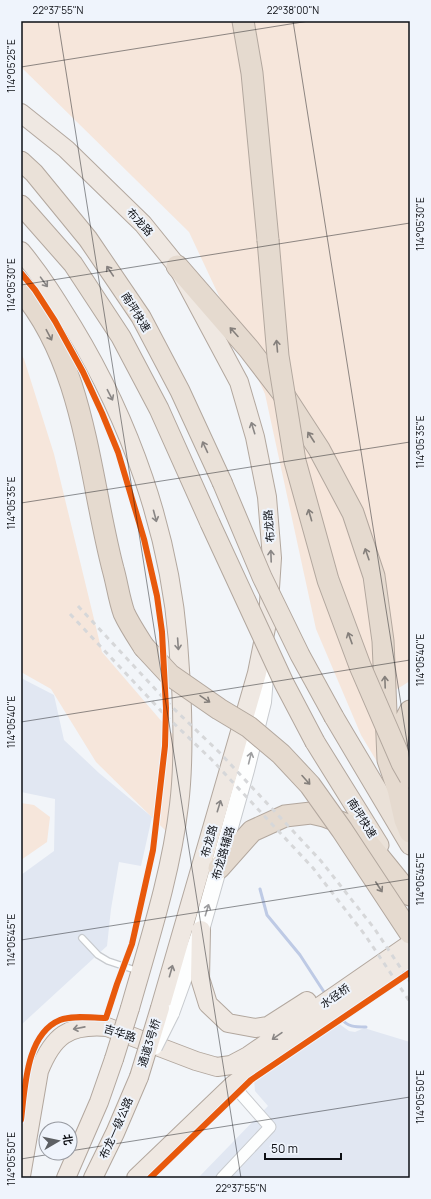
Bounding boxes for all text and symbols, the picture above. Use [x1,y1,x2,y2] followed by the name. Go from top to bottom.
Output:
[33,3,84,17] text: 22°37'55"N
[267,3,319,17] text: 22°38'00"N
[4,39,18,93] text: 114°05'25"E
[413,197,427,251] text: 114°05'30"E
[124,204,157,239] street label: 布龙路
[4,258,18,312] text: 114°05'30"E
[106,266,114,277] one-way arrow
[40,277,48,288] one-way arrow
[118,289,154,334] street label: 南坪快速
[230,327,239,337] one-way arrow
[46,328,54,340] one-way arrow
[273,340,281,353] one-way arrow
[107,388,114,400] one-way arrow
[413,415,427,469] text: 114°05'35"E
[249,421,256,434] one-way arrow
[307,432,315,443] one-way arrow
[201,441,208,453] one-way arrow
[4,476,18,530] text: 114°05'35"E
[306,508,313,521] one-way arrow
[152,509,159,522] one-way arrow
[260,509,277,543] street label: 布龙路
[363,547,370,560] one-way arrow
[268,550,275,563] one-way arrow
[346,632,353,645] one-way arrow
[413,633,427,686] text: 114°05'40"E
[175,637,182,650] one-way arrow
[381,676,389,689] one-way arrow
[4,695,18,748] text: 114°05'40"E
[199,695,210,703] one-way arrow
[246,752,254,765] one-way arrow
[301,775,311,785] one-way arrow
[344,795,380,840] street label: 南坪快速
[216,799,223,812] one-way arrow
[197,823,220,859] street label: 布龙路
[208,824,237,881] street label: 布龙路辅路
[413,853,427,905] text: 114°05'45"E
[376,881,384,893] one-way arrow
[204,904,211,917] one-way arrow
[4,914,18,966] text: 114°05'45"E
[168,964,175,977] one-way arrow
[317,980,353,1011] street label: 水径桥
[134,1017,163,1069] street label: 通道3号桥
[102,1020,138,1045] street label: 吉华路
[73,1024,86,1032] one-way arrow
[272,1032,283,1040] one-way arrow
[413,1070,427,1124] text: 114°05'50"E
[95,1095,136,1161] street label: 布龙一级公路
[38,1121,78,1161] north arrow
[4,1132,18,1186] text: 114°05'50"E
[60,1133,77,1146] text: 北
[265,1135,341,1161] scale bar
[271,1140,298,1157] text: 50 m
[216,1181,267,1195] text: 22°37'55"N

